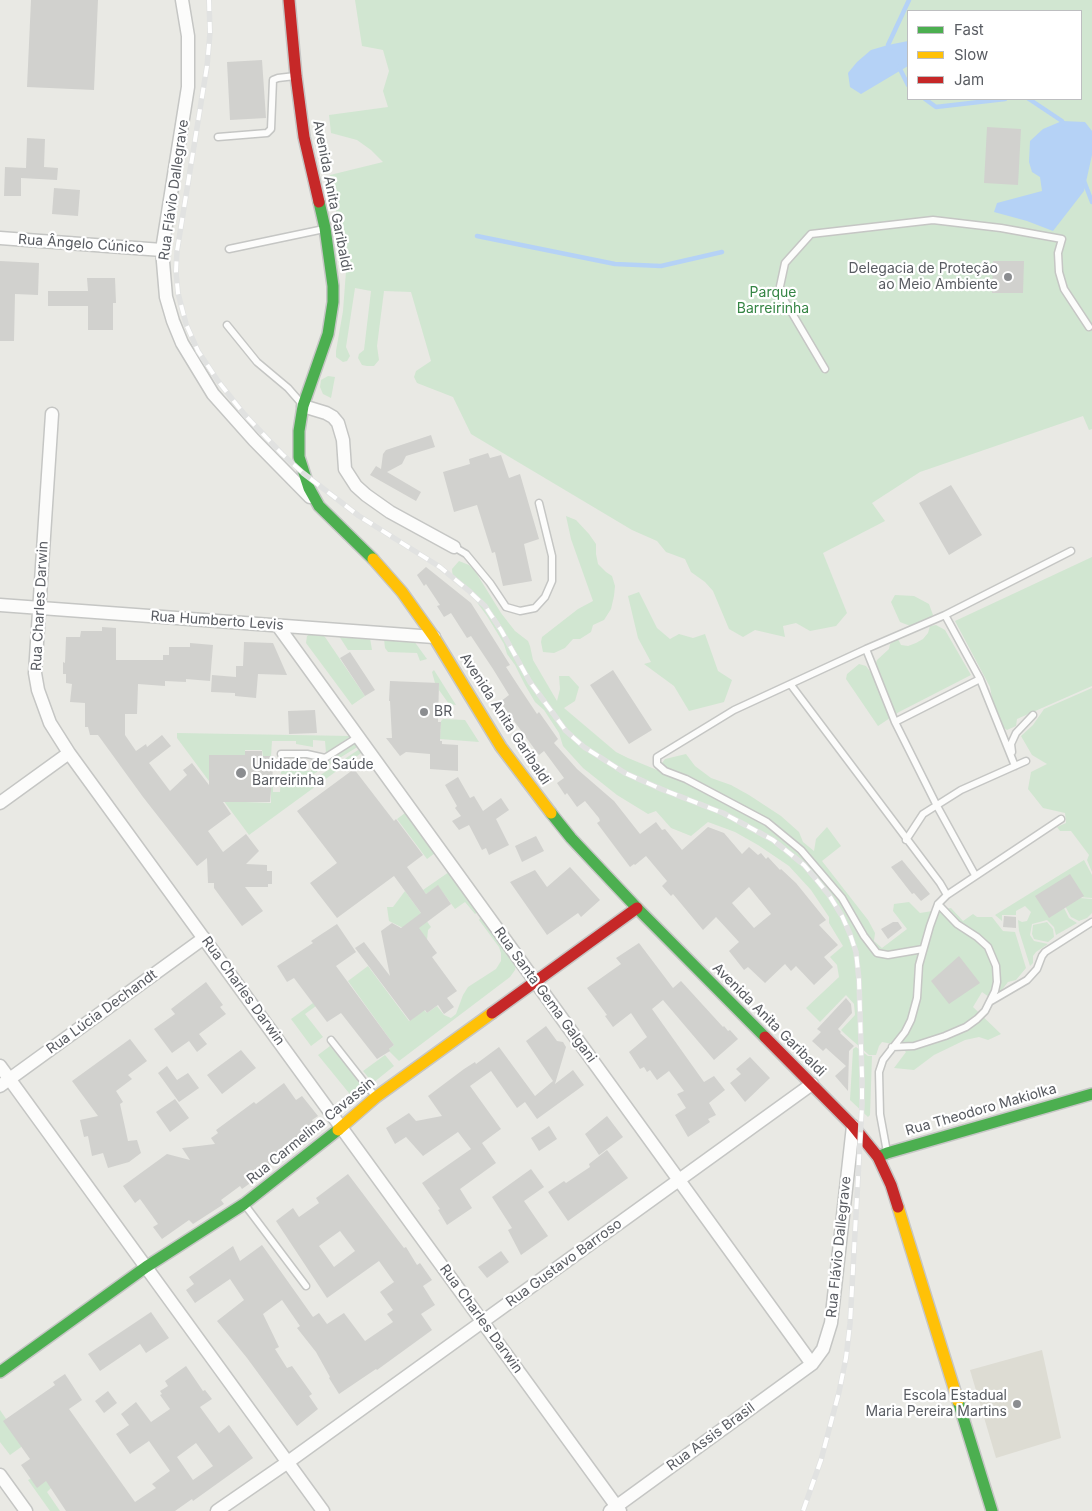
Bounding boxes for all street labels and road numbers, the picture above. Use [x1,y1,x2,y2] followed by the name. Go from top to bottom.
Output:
[156,118,192,262] street label: Rua Flávio Dallegrave
[309,119,355,273] street label: Avenida Anita Garibaldi
[18,231,144,257] street label: Rua Ângelo Cúnico
[28,541,52,671] street label: Rua Charles Darwin
[150,608,284,634] street label: Rua Humberto Levis
[456,650,554,788] street label: Avenida Anita Garibaldi
[490,924,600,1066] street label: Rua Santa Gema Galgani
[198,933,288,1049] street label: Rua Charles Darwin
[709,960,829,1080] street label: Avenida Anita Garibaldi
[43,966,161,1058] street label: Rua Lúcia Dechandt
[244,1074,378,1188] street label: Rua Carmelina Cavassin
[904,1080,1058,1140] street label: Rua Theodoro Makiolka
[823,1175,855,1319] street label: Rua Flávio Dallegrave
[503,1215,625,1311] street label: Rua Gustavo Barroso
[436,1261,526,1377] street label: Rua Charles Darwin
[664,1399,758,1475] street label: Rua Assis Brasil

